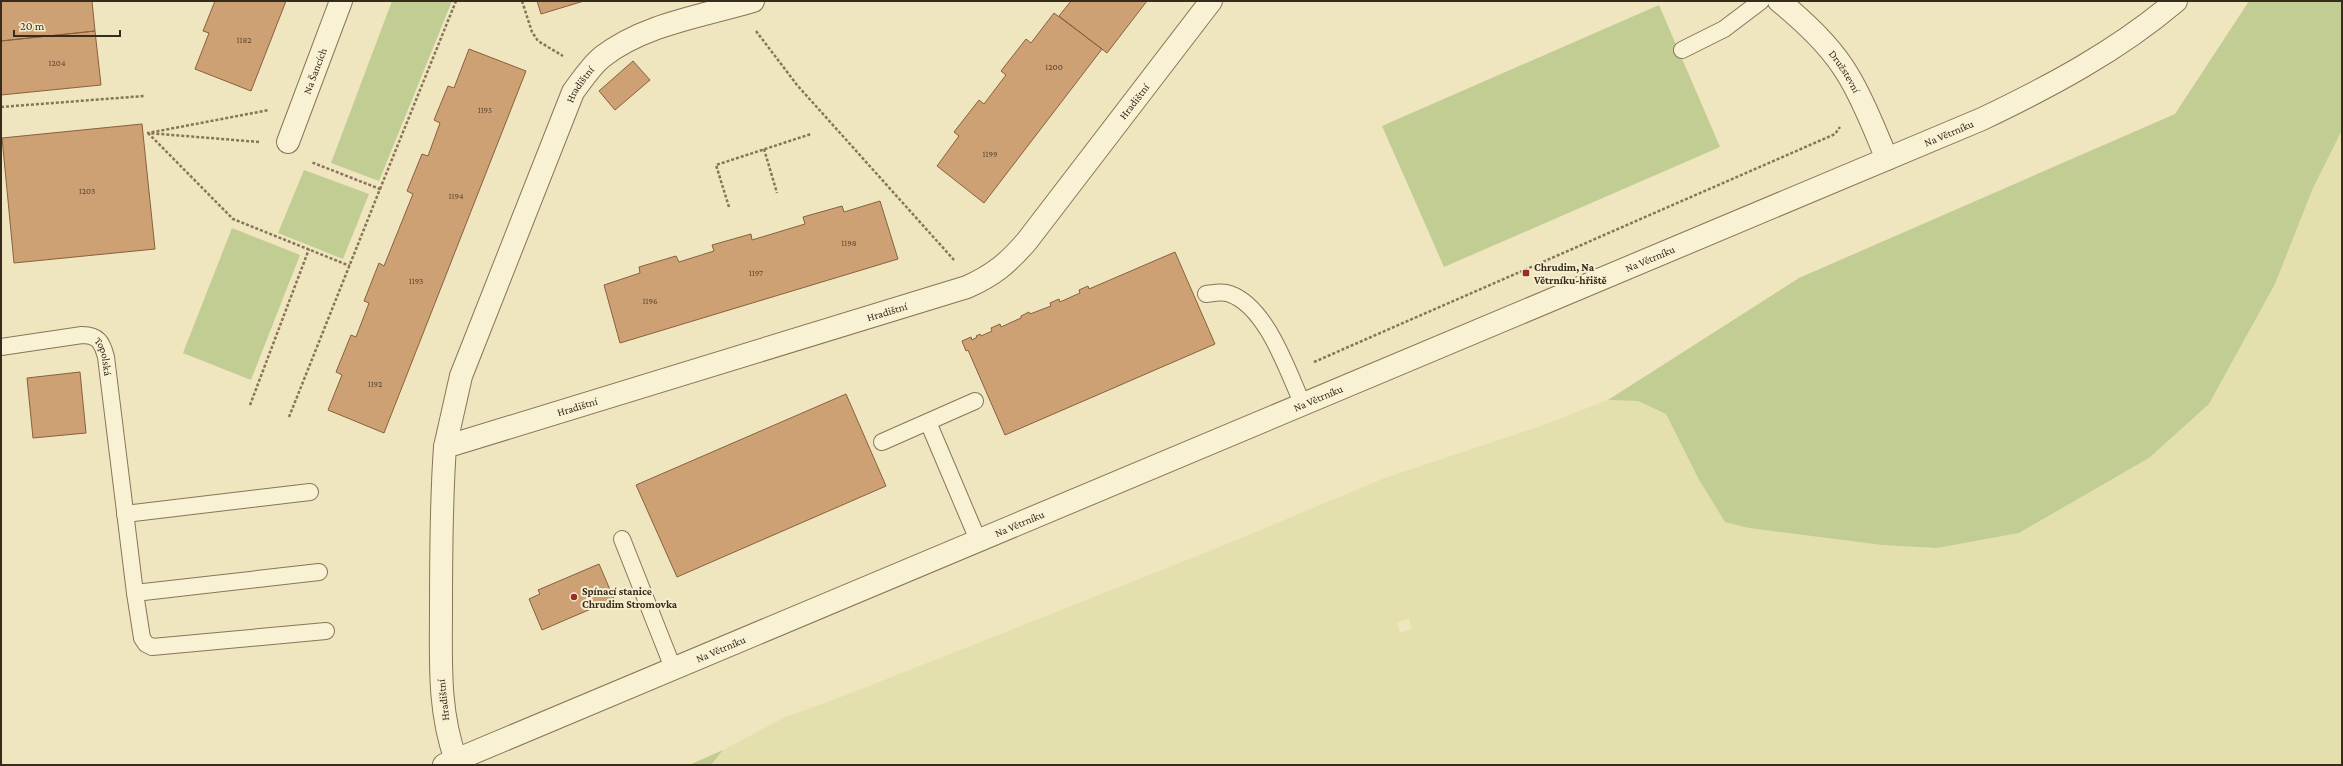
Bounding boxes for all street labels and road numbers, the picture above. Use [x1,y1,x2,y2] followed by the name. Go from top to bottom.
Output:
[301,46,329,96] street label: Na Šancích
[1827,48,1863,96] street label: Družstevní
[563,63,597,104] street label: Hradištní
[1117,80,1152,121] street label: Hradištní
[1922,117,1975,149] street label: Na Větrníku
[1623,243,1677,274] street label: Na Větrníku
[865,299,910,323] street label: Hradištní
[92,334,114,376] street label: Topolská
[1292,382,1345,414] street label: Na Větrníku
[556,394,600,418] street label: Hradištní
[993,508,1046,539] street label: Na Větrníku
[694,633,747,665] street label: Na Větrníku
[435,678,451,721] street label: Hradištní

